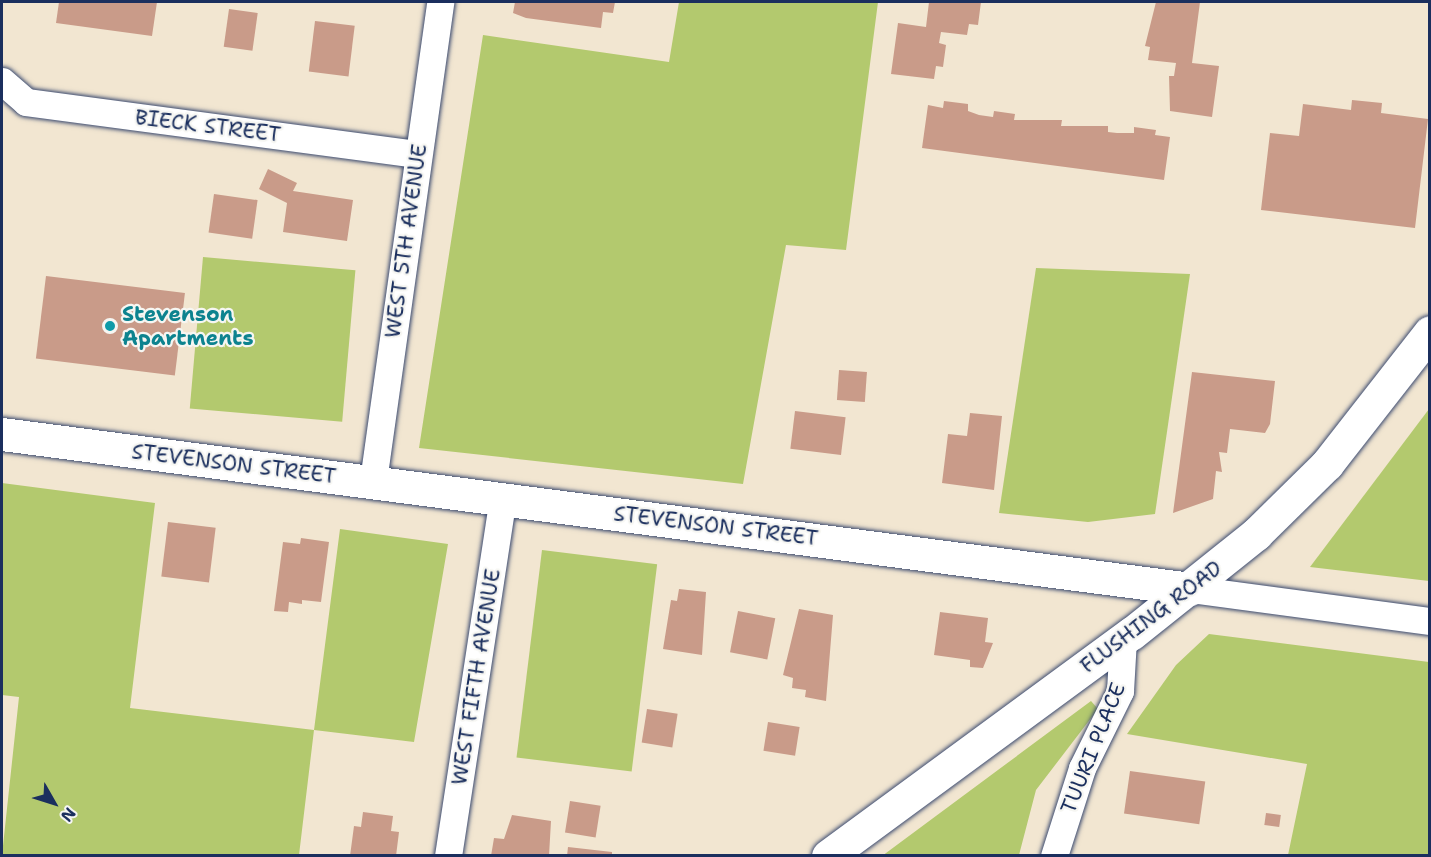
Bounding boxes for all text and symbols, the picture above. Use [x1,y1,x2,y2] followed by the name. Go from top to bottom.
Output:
[134,105,282,147] street label: BIECK STREET
[380,142,432,340] street label: WEST 5TH AVENUE
[122,301,253,351] place label: Stevenson Apartments
[103,319,117,333] marker: Stevenson Apartments
[130,439,338,489] street label: STEVENSON STREET
[612,501,820,551] street label: STEVENSON STREET
[1075,556,1227,678] street label: FLUSHING ROAD
[446,567,506,787] street label: WEST FIFTH AVENUE
[1055,679,1131,817] street label: TUURI PLACE
[24,773,84,833] north arrow
[56,803,81,826] text: N

